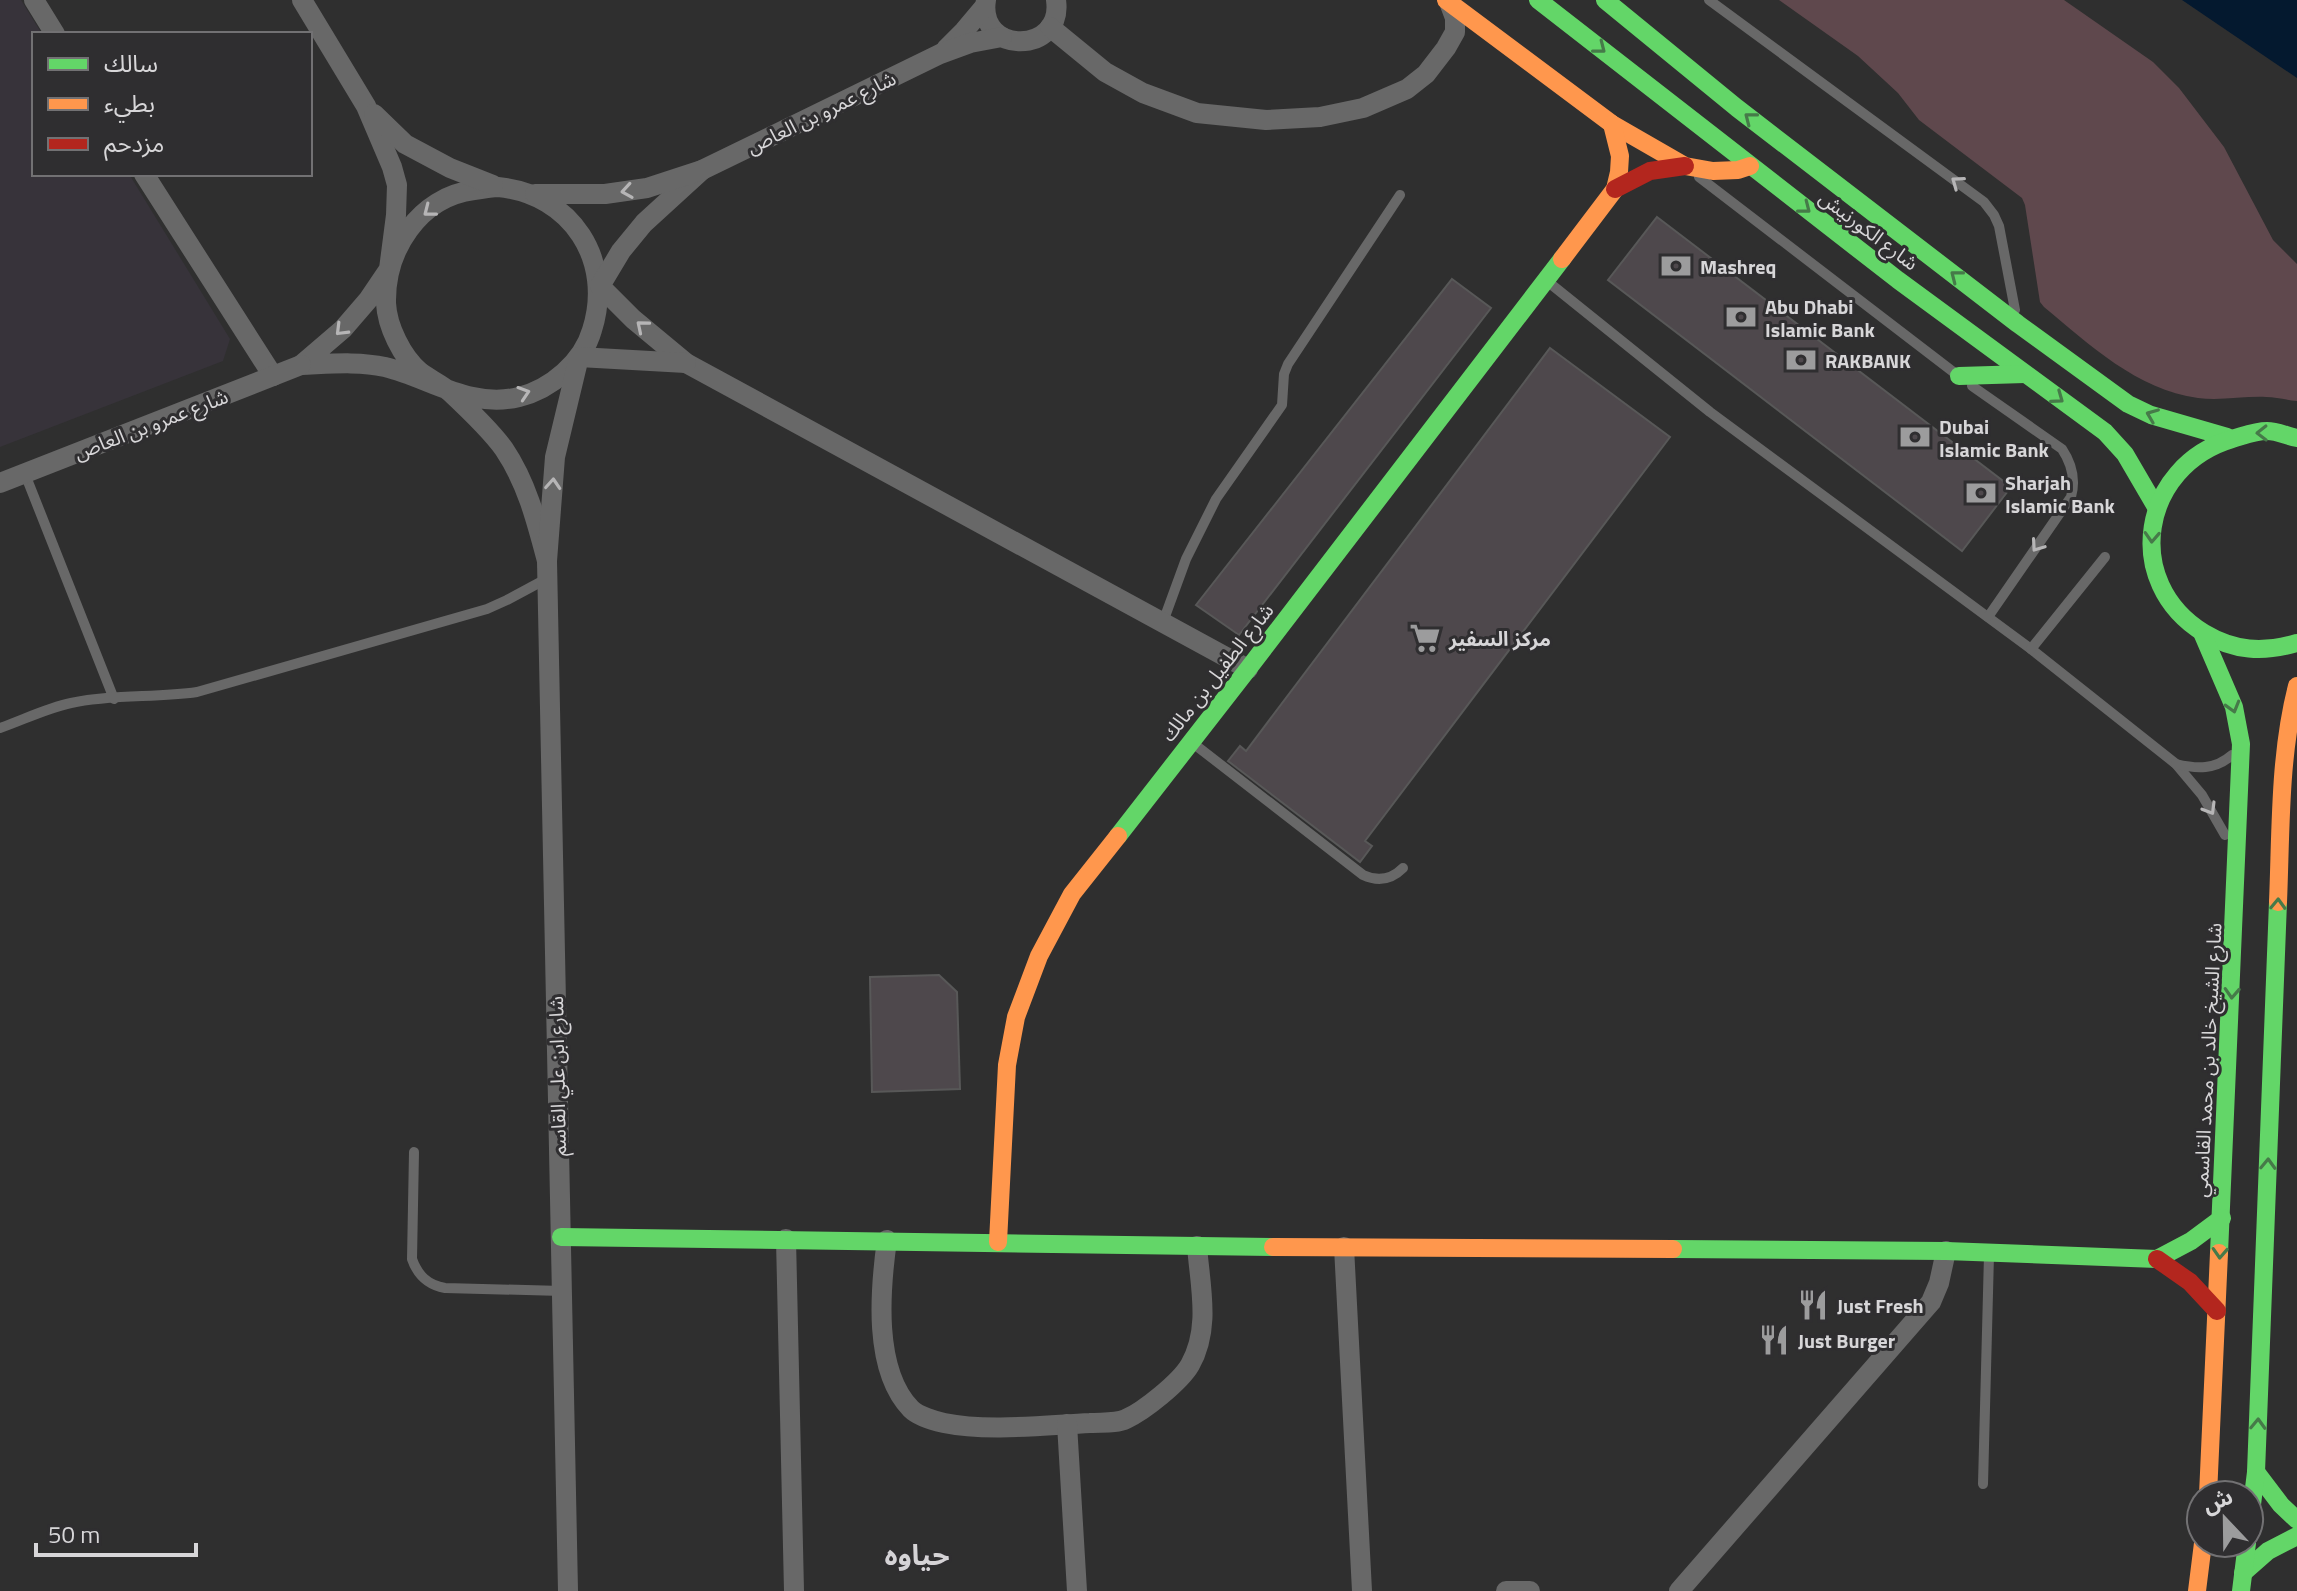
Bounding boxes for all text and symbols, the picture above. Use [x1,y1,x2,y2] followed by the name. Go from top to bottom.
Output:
[32,32,312,176] legend
[1591,39,1606,53] one-way arrow
[104,45,158,81] text: سالك
[741,62,901,162] street label: شارع عمرو بن العاص
[104,85,155,123] text: بطيء
[1744,113,1759,127] one-way arrow
[104,125,164,161] text: مزدحم
[1951,177,1965,192] one-way arrow
[620,182,633,199] one-way arrow
[1813,182,1925,278] street label: شارع الكورنيش
[1796,199,1811,213] one-way arrow
[423,201,438,216] one-way arrow
[1659,249,1693,283] bank icon: Mashreq
[1700,251,1776,282] place label: Mashreq
[1950,272,1965,286] one-way arrow
[1765,291,1875,345] place label: Abu Dhabi Islamic Bank
[1724,300,1758,334] bank icon: Abu Dhabi Islamic Bank
[336,321,350,335] one-way arrow
[636,321,651,336] one-way arrow
[1784,343,1818,377] bank icon: RAKBANK
[1825,345,1911,376] place label: RAKBANK
[69,380,233,468] street label: شارع عمرو بن العاص
[517,386,530,402] one-way arrow
[2049,388,2063,402] one-way arrow
[2146,408,2160,425] one-way arrow
[1939,411,2050,465] place label: Dubai Islamic Bank
[1898,420,1932,454] bank icon: Dubai Islamic Bank
[2256,425,2268,442] one-way arrow
[2005,467,2116,521] place label: Sharjah Islamic Bank
[1964,476,1998,510] bank icon: Sharjah Islamic Bank
[544,477,561,490] one-way arrow
[2144,531,2161,544] one-way arrow
[2032,537,2047,551] one-way arrow
[1153,596,1281,748] street label: شارع الطفيل بن مالك
[1408,621,1442,655] supermarket icon: مركز السفير
[1448,623,1551,654] place label: مركز السفير
[2223,699,2240,713] one-way arrow
[2201,800,2216,815] one-way arrow
[2270,897,2287,910] one-way arrow
[2184,922,2230,1198] street label: شارع الشيخ خالد بن محمد القاسمي
[2223,987,2240,1000] one-way arrow
[540,996,575,1156] street label: شارع ابن علي القاسم
[2259,1157,2276,1170] one-way arrow
[2212,1247,2229,1260] one-way arrow
[1796,1288,1830,1322] restaurant icon: Just Fresh
[1837,1290,1924,1321] place label: Just Fresh
[1757,1323,1791,1357] restaurant icon: Just Burger
[1798,1325,1896,1356] place label: Just Burger
[2250,1417,2267,1430] one-way arrow
[2185,1479,2265,1559] north arrow
[2197,1479,2238,1522] text: ش
[36,1507,196,1557] scale bar
[48,1516,100,1552] text: 50 m
[884,1533,950,1576] district label: حياوه

